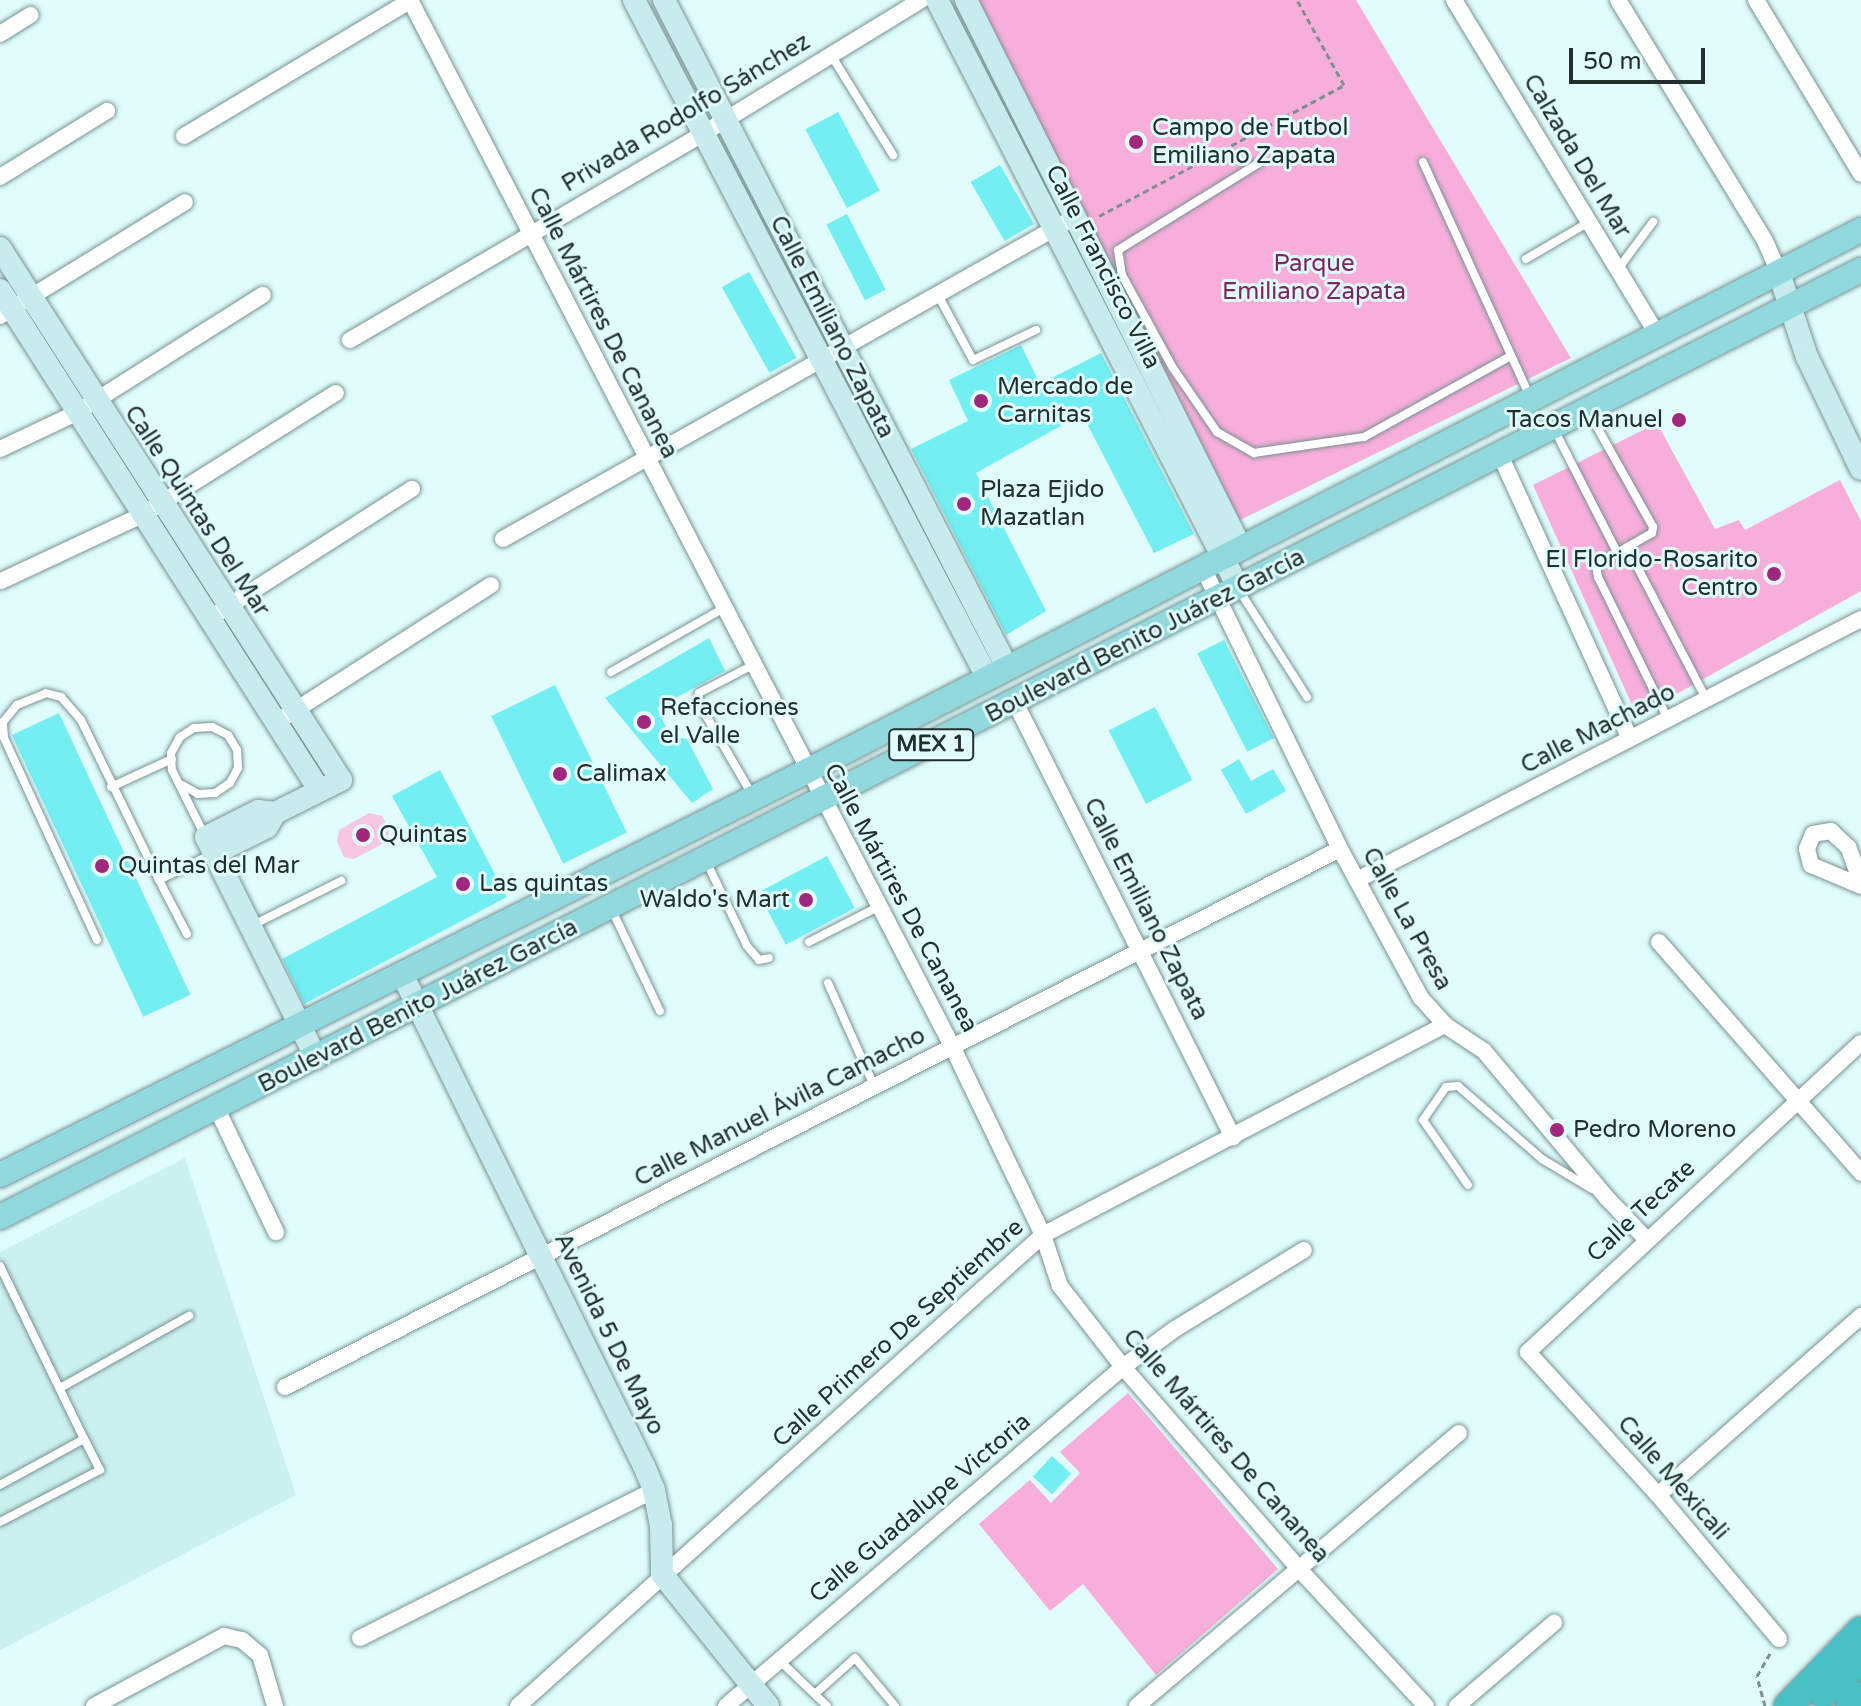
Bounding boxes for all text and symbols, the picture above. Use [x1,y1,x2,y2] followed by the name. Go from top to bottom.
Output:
[557,27,815,199] street label: Privada Rodolfo Sánchez
[1573,32,1709,82] scale bar
[1583,47,1641,76] text: 50 m
[1517,69,1637,243] street label: Calzada Del Mar
[1152,114,1348,170] place label: Campo de Futbol Emiliano Zapata
[1127,133,1145,151] marker: Campo de Futbol Emiliano Zapata
[1039,160,1167,374] street label: Calle Francisco Villa
[522,183,684,463] street label: Calle Mártires De Cananea
[763,211,901,443] street label: Calle Emiliano Zapata
[1222,250,1406,306] park label: Parque Emiliano Zapata
[997,373,1133,429] place label: Mercado de Carnitas
[972,392,990,410] marker: Mercado de Carnitas
[118,400,276,622] street label: Calle Quintas Del Mar
[1506,406,1663,434] place label: Tacos Manuel
[1670,411,1688,429] marker: Tacos Manuel
[980,476,1104,532] place label: Plaza Ejido Mazatlan
[955,495,973,513] marker: Plaza Ejido Mazatlan
[980,543,1310,729] street label: Boulevard Benito Juárez García
[1545,546,1758,602] place label: El Florido-Rosarito Centro
[1765,565,1783,583] marker: El Florido-Rosarito Centro
[1516,678,1680,780] street label: Calle Machado
[660,694,799,750] place label: Refacciones el Valle
[635,713,653,731] marker: Refacciones el Valle
[887,727,975,763] road number: MEX 1
[818,759,984,1037] street label: Calle Mártires De Cananea
[576,760,667,788] place label: Calimax
[551,765,569,783] marker: Calimax
[1077,793,1215,1025] street label: Calle Emiliano Zapata
[379,821,467,849] place label: Quintas
[354,826,372,844] marker: Quintas
[1356,843,1458,995] street label: Calle La Presa
[118,852,299,880] place label: Quintas del Mar
[93,857,111,875] marker: Quintas del Mar
[479,870,608,898] place label: Las quintas
[454,875,472,893] marker: Las quintas
[640,886,790,914] place label: Waldo's Mart
[797,891,815,909] marker: Waldo's Mart
[253,913,583,1099] street label: Boulevard Benito Juárez García
[630,1021,930,1193] street label: Calle Manuel Ávila Camacho
[1573,1116,1736,1144] place label: Pedro Moreno
[1548,1121,1566,1139] marker: Pedro Moreno
[1581,1154,1701,1268] street label: Calle Tecate
[767,1213,1029,1453] street label: Calle Primero De Septiembre
[548,1228,670,1440] street label: Avenida 5 De Mayo
[1117,1323,1335,1569] street label: Calle Mártires De Cananea
[804,1407,1036,1609] street label: Calle Guadalupe Victoria
[1611,1410,1735,1546] street label: Calle Mexicali

